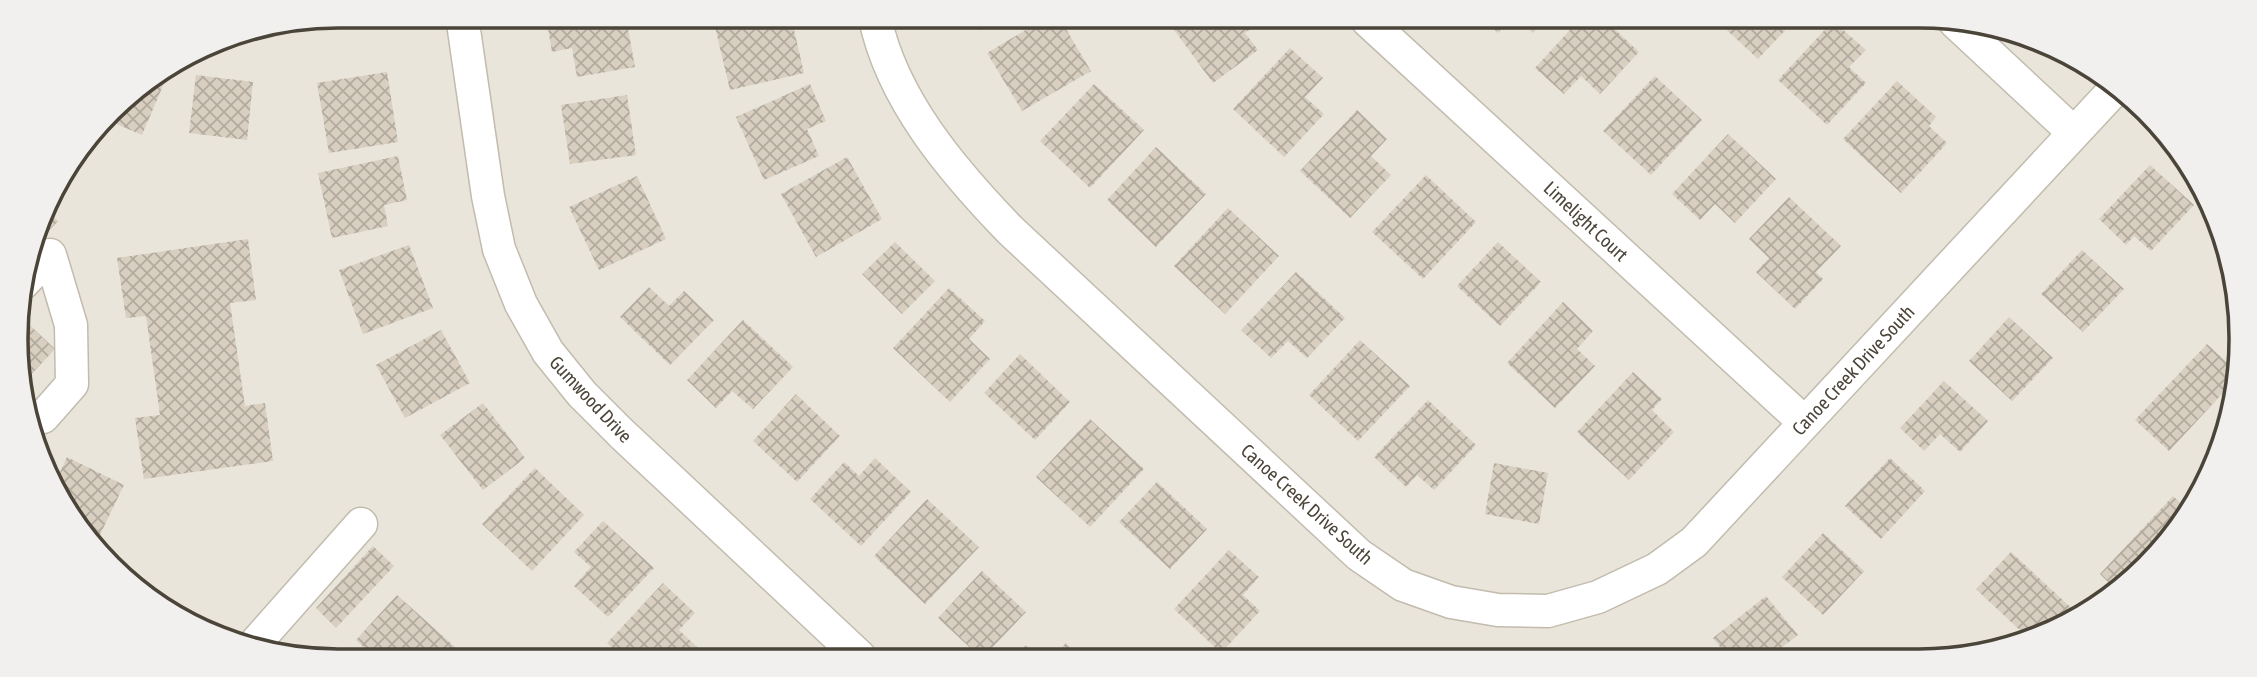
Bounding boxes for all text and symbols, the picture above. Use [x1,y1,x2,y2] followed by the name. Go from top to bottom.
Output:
[1540,177,1632,265] street label: Limelight Court
[1787,301,1919,439] street label: Canoe Creek Drive South
[545,351,637,447] street label: Gumwood Drive
[1237,439,1377,569] street label: Canoe Creek Drive South

